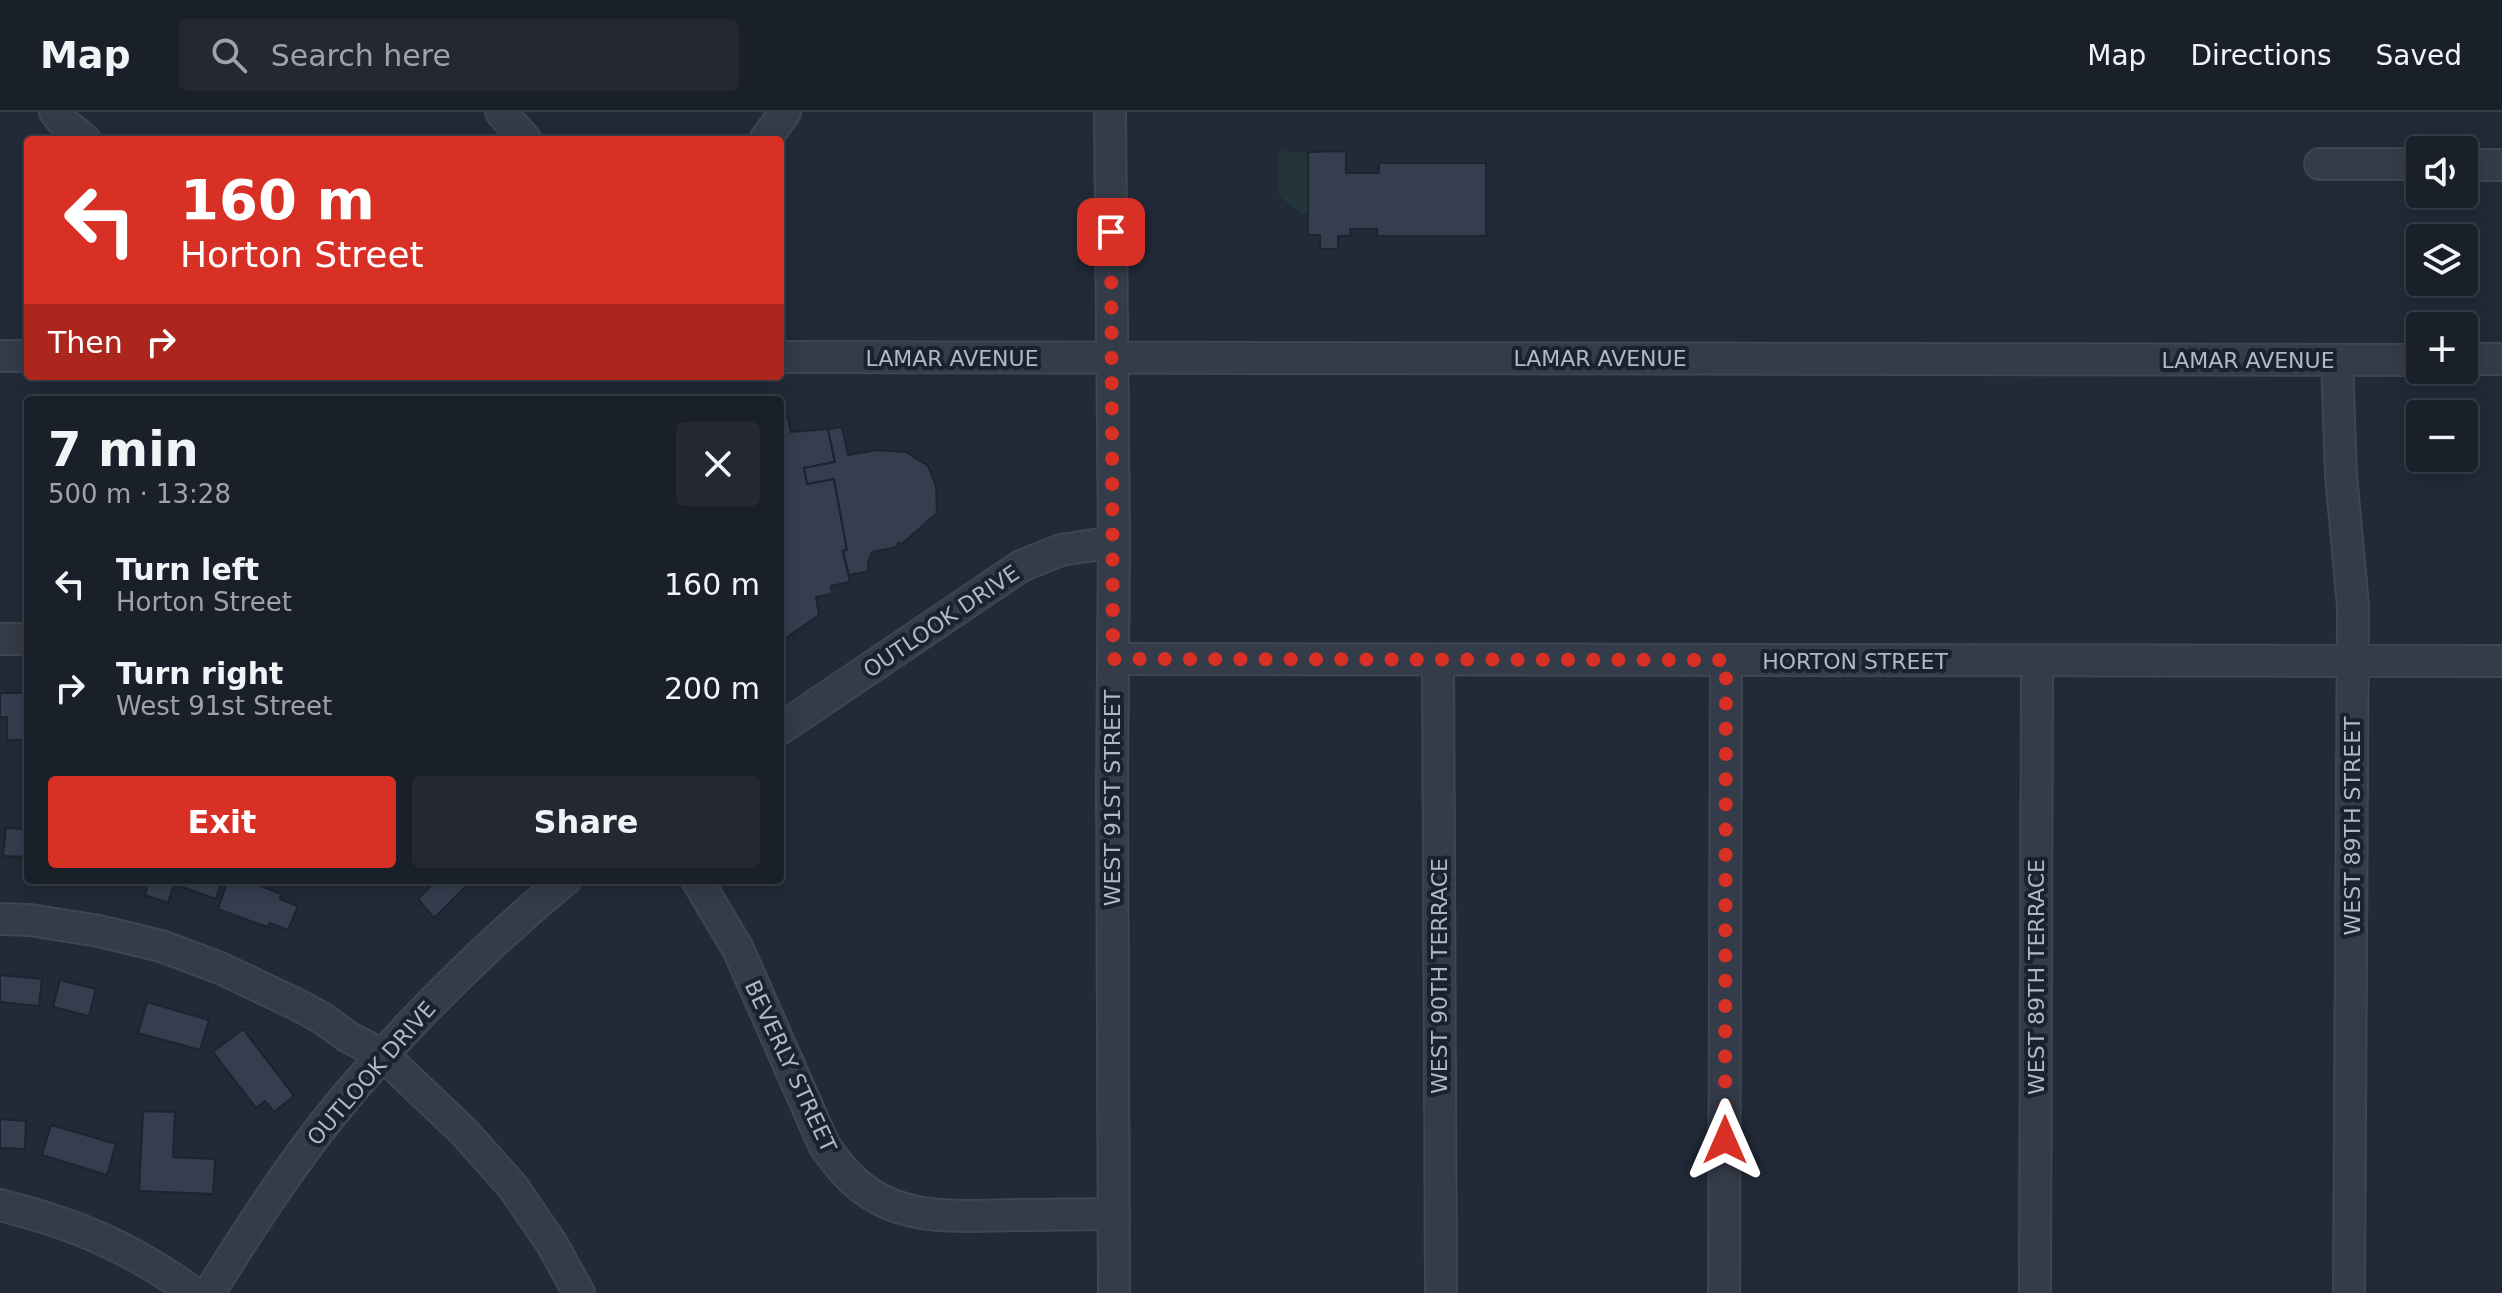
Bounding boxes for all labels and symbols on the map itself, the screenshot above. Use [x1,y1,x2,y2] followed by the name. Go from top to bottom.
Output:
[1077,198,1145,266] pin
[865,346,1039,371] street label: LAMAR AVENUE
[1513,346,1687,371] street label: LAMAR AVENUE
[2161,348,2335,373] street label: LAMAR AVENUE
[859,560,1024,683] street label: OUTLOOK DRIVE
[1762,649,1948,674] street label: HORTON STREET
[1100,689,1125,906] street label: WEST 91ST STREET
[2340,716,2365,935] street label: WEST 89TH STREET
[1427,858,1452,1094] street label: WEST 90TH TERRACE
[2024,859,2049,1095] street label: WEST 89TH TERRACE
[740,976,842,1157] street label: BEVERLY STREET
[302,996,441,1150] street label: OUTLOOK DRIVE
[1683,1098,1767,1182] position arrow

